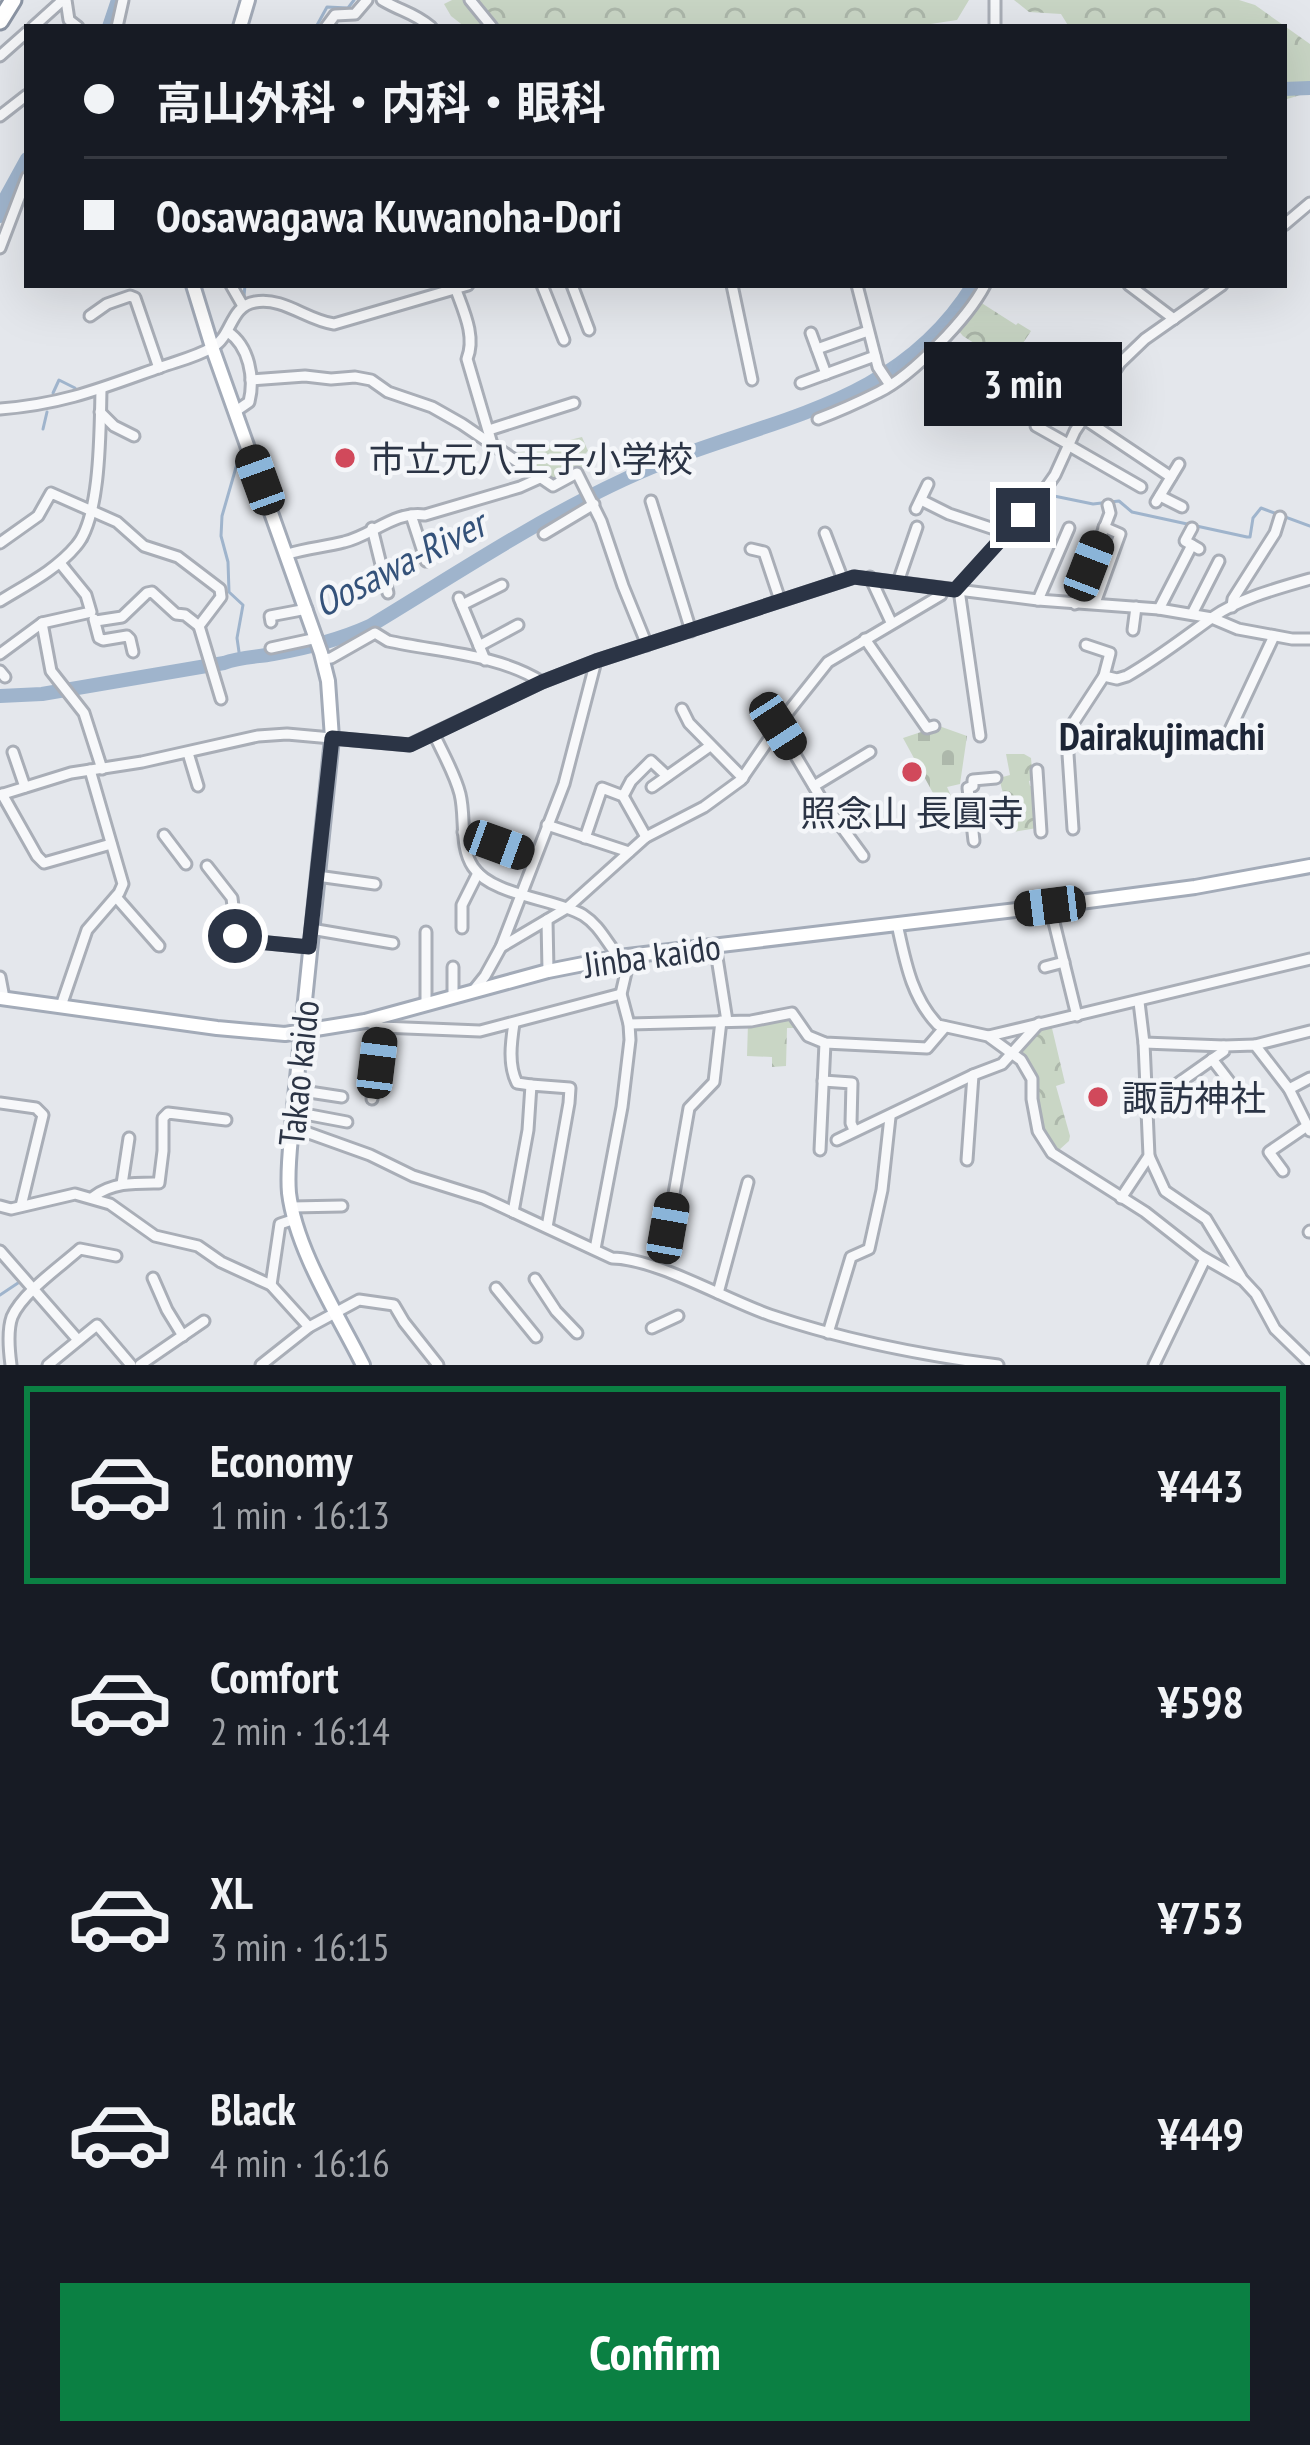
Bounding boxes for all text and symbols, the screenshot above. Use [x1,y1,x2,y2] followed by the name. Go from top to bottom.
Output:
[156,73,606,131] text: 高山外科・内科・眼科
[156,186,622,244] text: Oosawagawa Kuwanoha-Dori
[924,341,1122,425] callout: 3 min
[984,358,1062,409] text: 3 min
[369,435,693,482] place label: 市立元八王子小学校
[231,440,289,520] car
[332,445,358,471] marker: 市立元八王子小学校
[996,488,1050,542] route end
[305,496,498,628] water label: Oosawa-River
[1059,526,1119,606] car
[743,686,813,766] car
[1059,710,1265,761] district label: Dairakujimachi
[899,759,925,785] marker: 照念山 長圓寺
[800,789,1024,836] place label: 照念山 長圓寺
[459,816,539,874] car
[1012,884,1088,928] car
[208,909,262,963] route start
[580,922,723,988] street label: Jinba kaido
[267,998,329,1148] street label: Takao kaido
[355,1025,399,1101] car
[1122,1074,1266,1121] place label: 諏訪神社
[1085,1084,1111,1110] marker: 諏訪神社
[644,1189,692,1267] car
[66,1431,174,1539] icon: car
[210,1431,353,1489] text: Economy
[1158,1456,1244,1514] text: ¥443
[210,1489,390,1540] text: 1 min · 16:13
[66,1647,174,1755] icon: car
[210,1647,339,1705] text: Comfort
[1158,1672,1244,1730] text: ¥598
[210,1705,390,1756] text: 2 min · 16:14
[66,1863,174,1971] icon: car
[210,1863,253,1921] text: XL
[1158,1888,1244,1946] text: ¥753
[210,1921,390,1972] text: 3 min · 16:15
[66,2079,174,2187] icon: car
[210,2079,296,2137] text: Black
[1158,2104,1244,2162] text: ¥449
[210,2137,390,2188] text: 4 min · 16:16
[60,2283,1250,2421] button: Confirm

